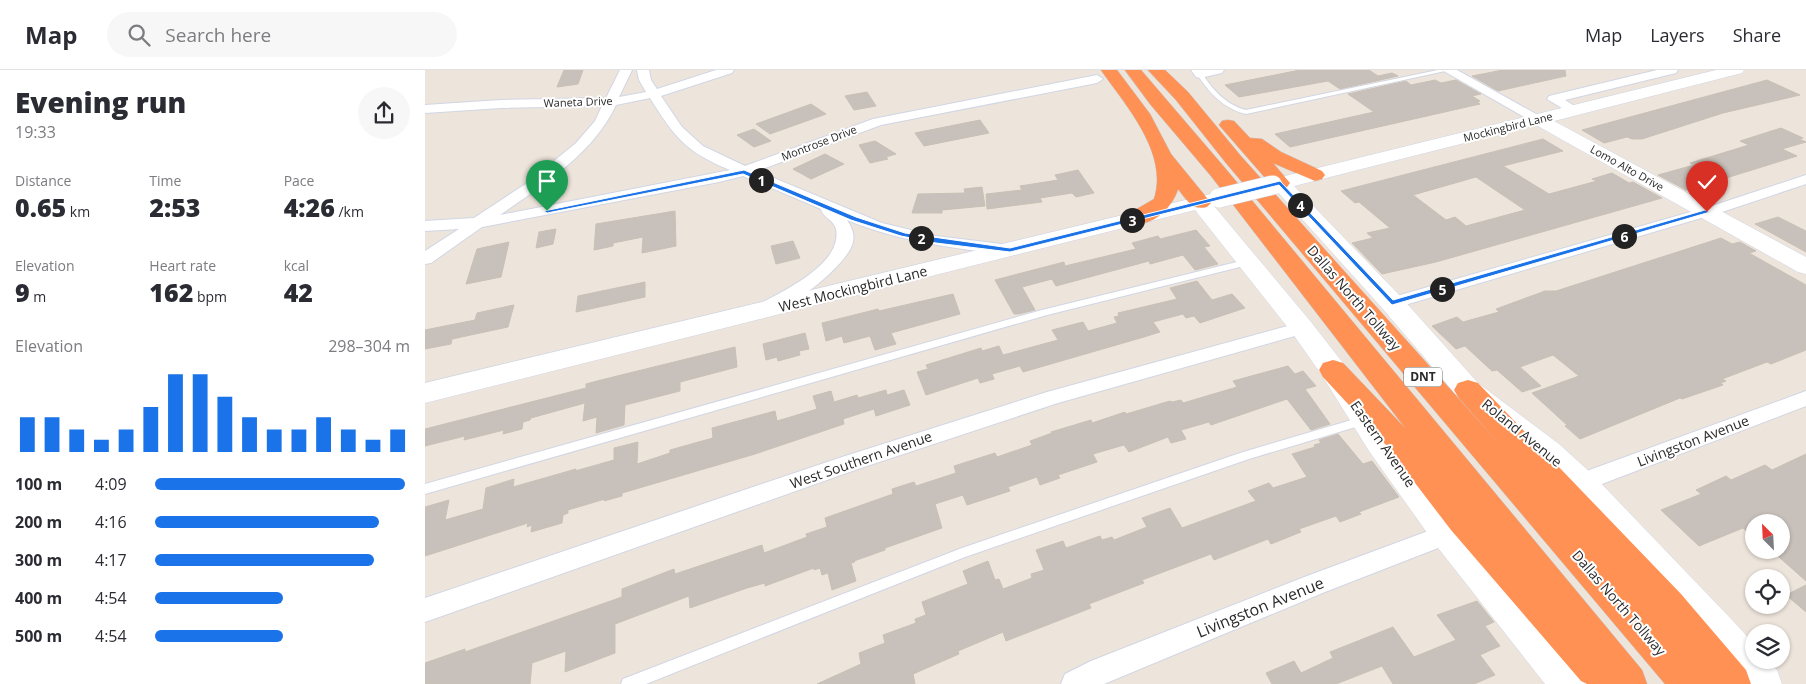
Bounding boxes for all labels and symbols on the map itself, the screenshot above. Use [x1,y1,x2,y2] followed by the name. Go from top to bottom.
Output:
[543,93,613,110] street label: Waneta Drive
[1462,108,1554,145] street label: Mockingbird Lane
[779,121,859,164] street label: Montrose Drive
[1588,141,1667,194] street label: Lomo Alto Drive
[526,160,568,211] pin
[1686,161,1728,212] pin
[749,168,773,192] pin: 1
[1287,192,1313,218] pin: 4
[1119,208,1145,232] pin: 3
[1611,224,1637,248] pin: 6
[909,226,933,250] pin: 2
[1303,241,1406,355] street label: Dallas North Tollway
[777,261,929,316] street label: West Mockingbird Lane
[1429,276,1455,302] pin: 5
[1404,368,1442,386] road number: DNT
[1478,394,1566,471] street label: Roland Avenue
[1346,397,1420,491] street label: Eastern Avenue
[1634,410,1752,471] street label: Livingston Avenue
[787,426,934,493] street label: West Southern Avenue
[1745,514,1790,559] north arrow
[1568,546,1671,660] street label: Dallas North Tollway
[1193,571,1327,643] street label: Livingston Avenue

